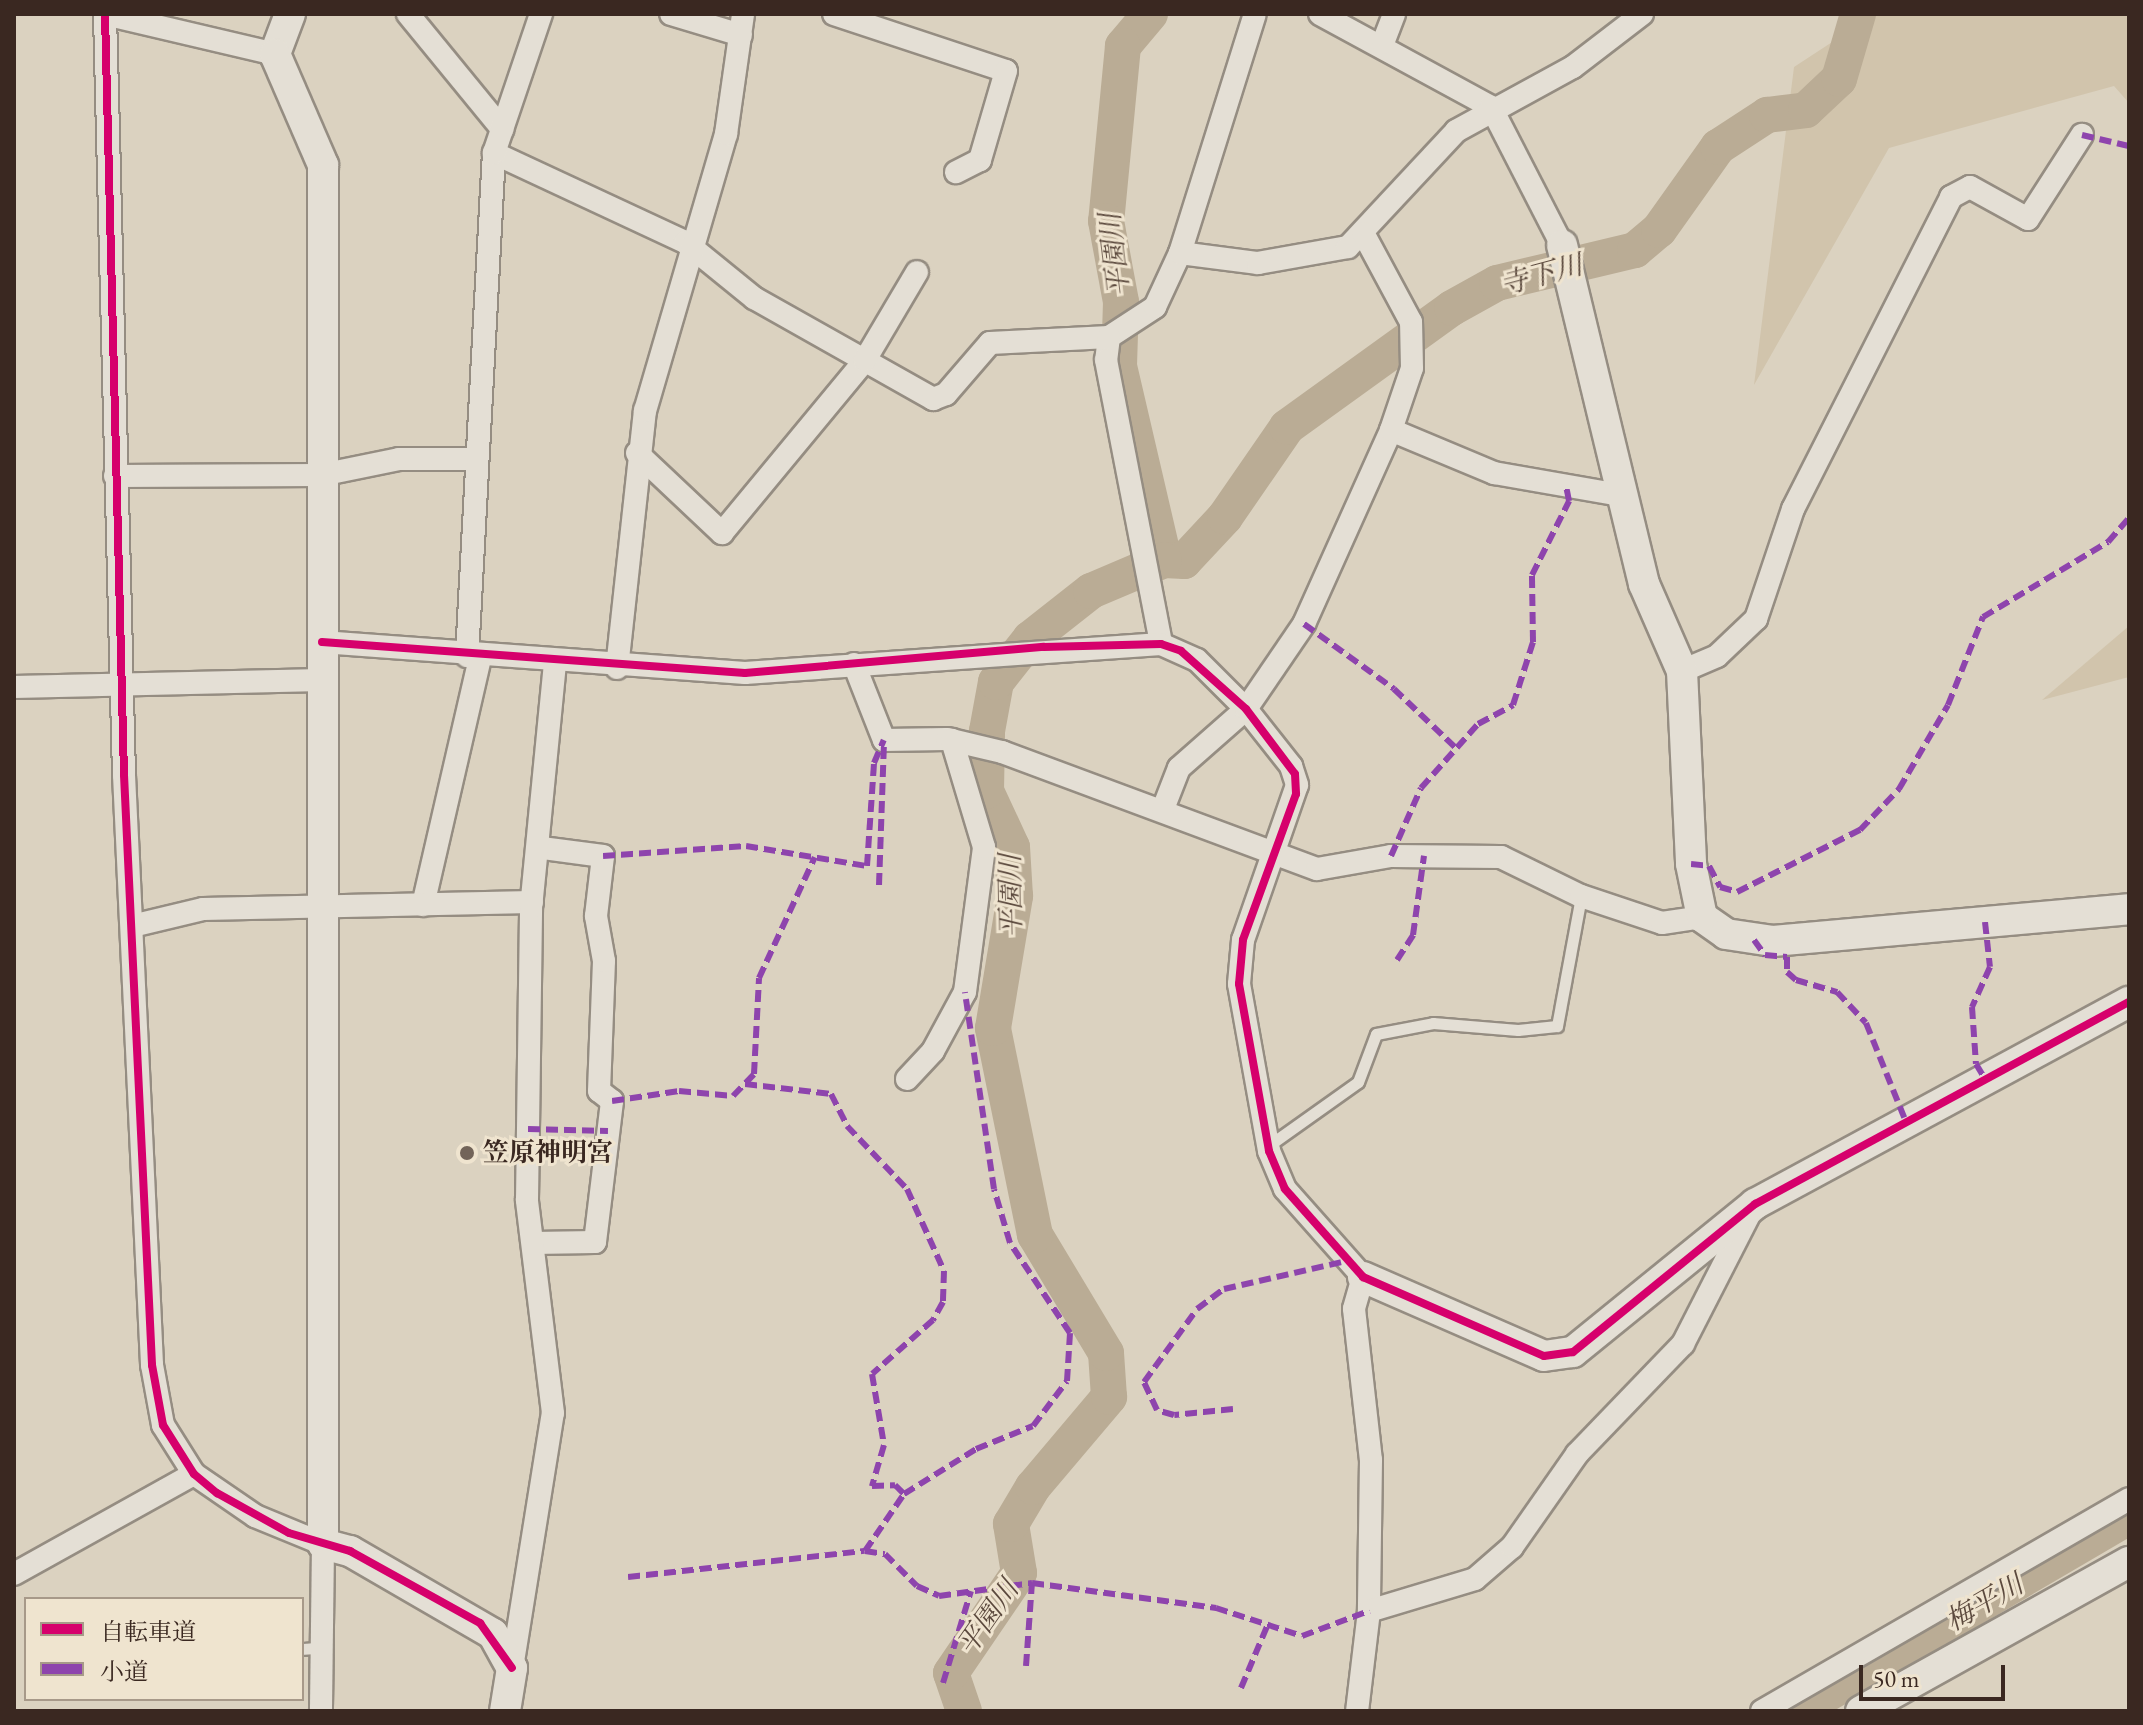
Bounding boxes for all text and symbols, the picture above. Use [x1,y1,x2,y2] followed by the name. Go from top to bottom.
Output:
[1092,211,1136,299] water label: 平園川
[1496,247,1586,301] water label: 寺下川
[992,854,1028,938] water label: 平園川
[483,1137,613,1169] place label: 笠原神明宮
[458,1144,476,1162] marker: 笠原神明宮
[1939,1566,2029,1638] water label: 梅平川
[949,1573,1025,1661] water label: 平園川
[24,1597,304,1701] legend
[100,1616,196,1647] text: 自転車道
[1863,1649,2009,1699] scale bar
[100,1656,148,1687] text: 小道
[1873,1663,1920,1694] text: 50 m

